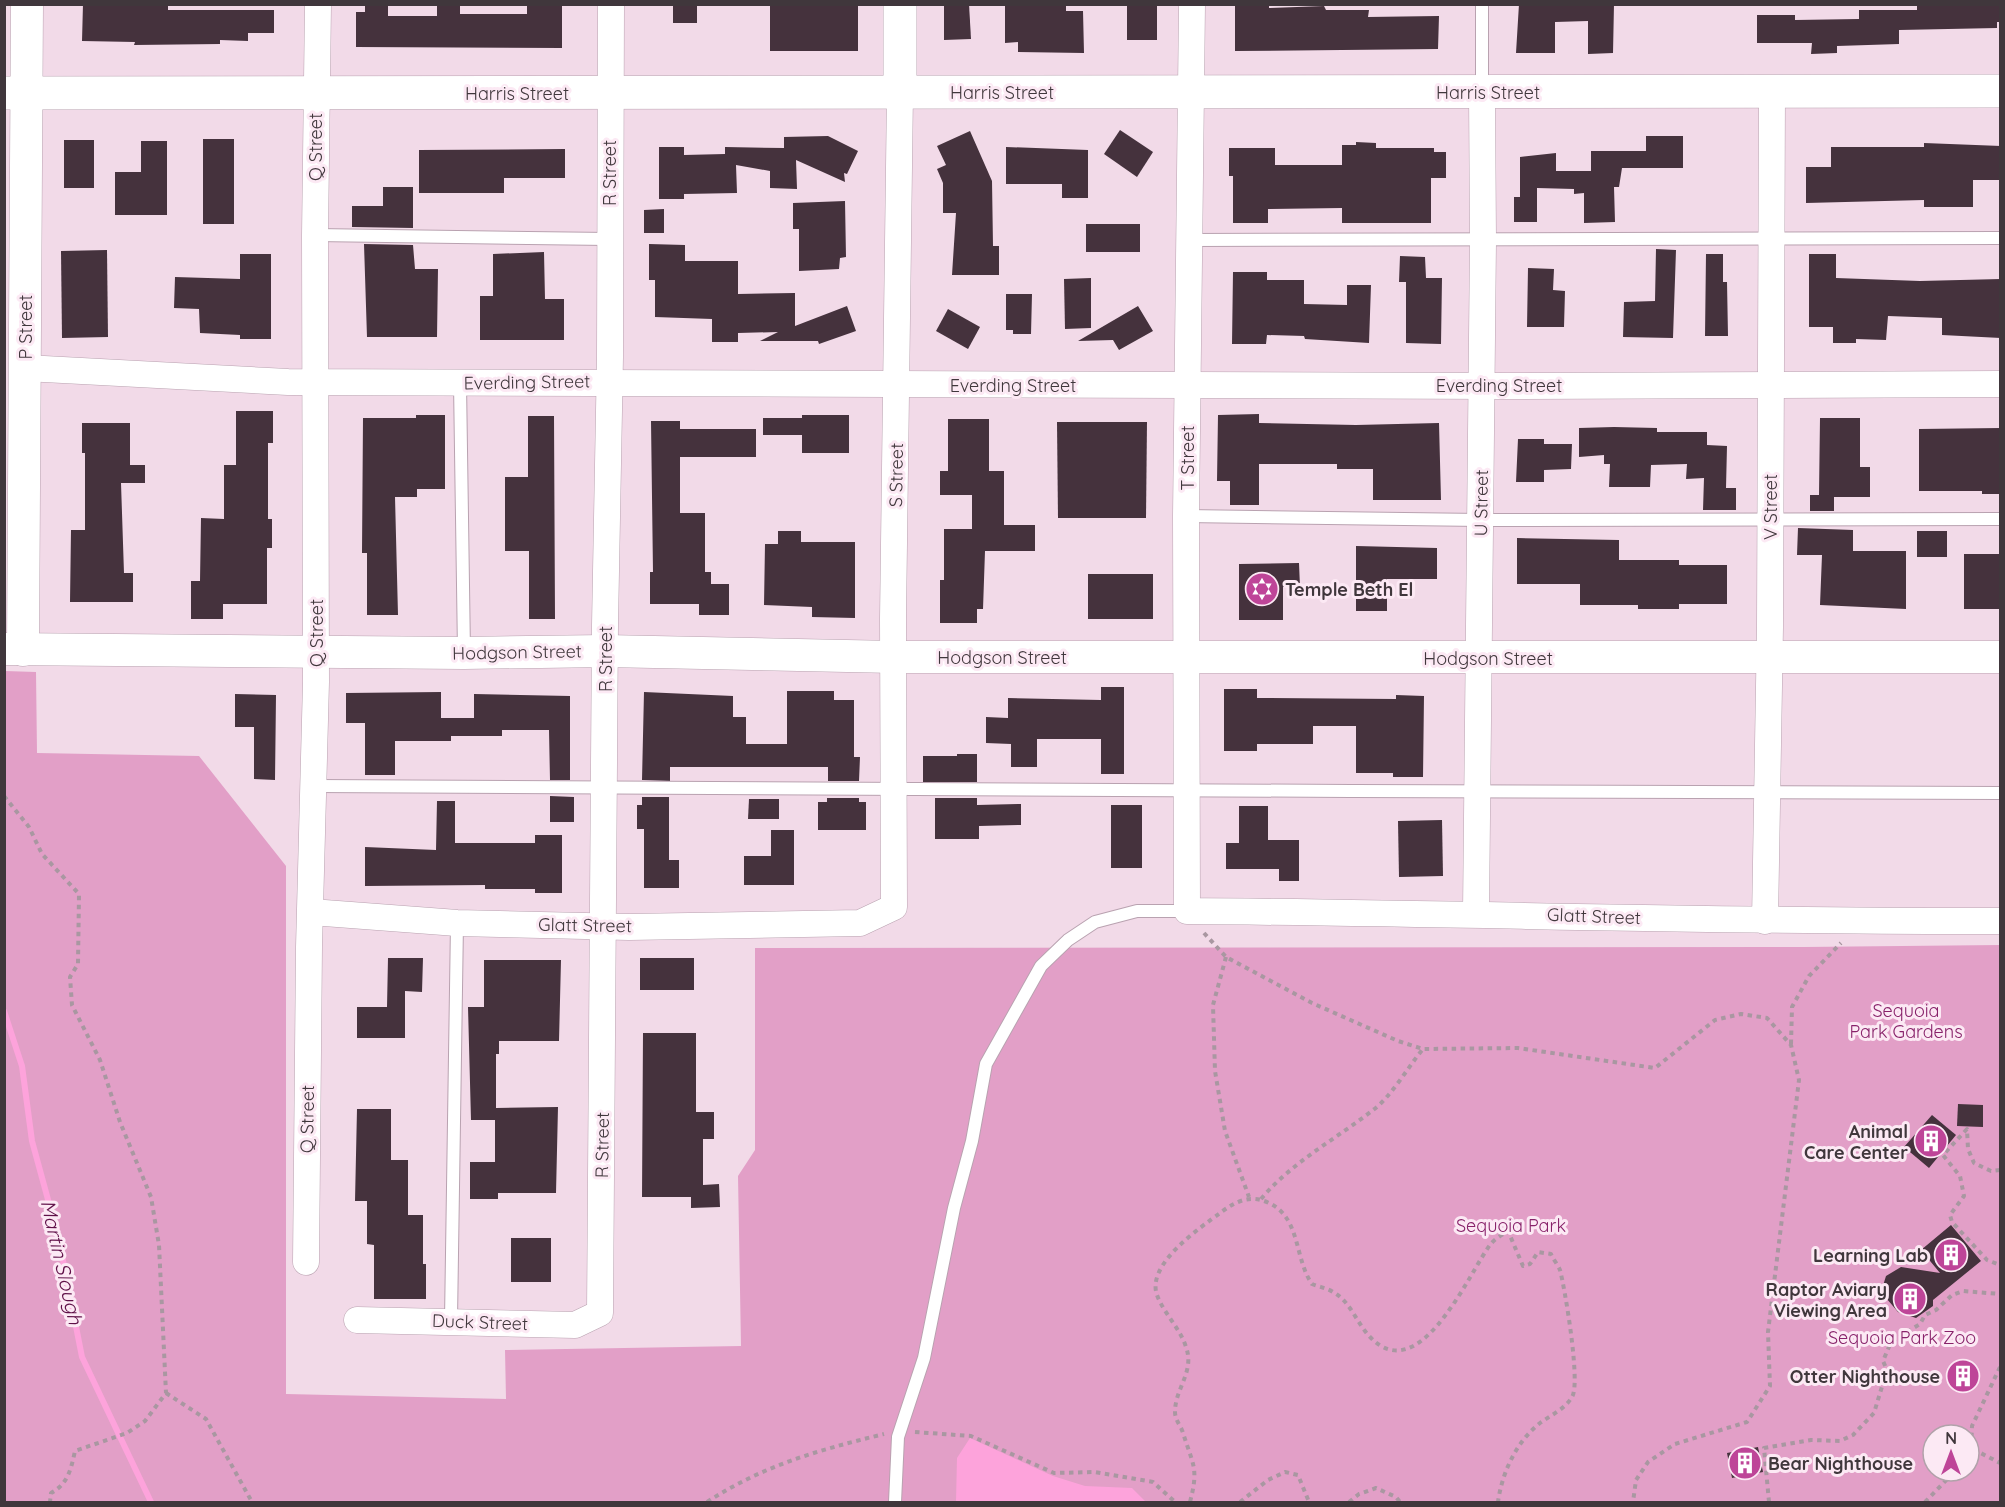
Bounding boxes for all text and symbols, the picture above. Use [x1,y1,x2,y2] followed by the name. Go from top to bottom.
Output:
[950,81,1054,104] street label: Harris Street
[1436,81,1540,104] street label: Harris Street
[465,82,569,105] street label: Harris Street
[304,113,327,181] street label: Q Street
[598,140,621,206] street label: R Street
[14,295,37,359] street label: P Street
[464,369,590,395] street label: Everding Street
[950,374,1076,397] street label: Everding Street
[1436,374,1562,397] street label: Everding Street
[1176,426,1199,490] street label: T Street
[884,443,908,507] street label: S Street
[1469,469,1493,537] street label: U Street
[1759,474,1782,540] street label: V Street
[1244,571,1280,607] synagogue icon: Temple Beth El
[1285,578,1413,601] place label: Temple Beth El
[305,599,328,667] street label: Q Street
[594,626,617,692] street label: R Street
[452,639,582,665] street label: Hodgson Street
[937,646,1067,669] street label: Hodgson Street
[1423,647,1553,670] street label: Hodgson Street
[1547,903,1641,929] street label: Glatt Street
[538,913,632,937] street label: Glatt Street
[1849,999,1963,1043] park label: Sequoia Park Gardens
[295,1085,319,1153] street label: Q Street
[590,1112,614,1178] street label: R Street
[1804,1120,1908,1164] place label: Animal Care Center
[1913,1123,1949,1159] building icon: Animal Care Center
[36,1197,89,1327] water label: Martin Slough
[1456,1214,1566,1237] park label: Sequoia Park
[1933,1237,1969,1273] building icon: Learning Lab
[1813,1244,1928,1267] place label: Learning Lab
[1766,1278,1887,1322] place label: Raptor Aviary Viewing Area
[1892,1281,1928,1317] building icon: Raptor Aviary Viewing Area
[432,1309,528,1335] street label: Duck Street
[1828,1326,1976,1349] park label: Sequoia Park Zoo
[1945,1358,1981,1394] building icon: Otter Nighthouse
[1790,1365,1940,1388] place label: Otter Nighthouse
[1921,1423,1981,1483] north arrow
[1945,1428,1957,1448] text: N
[1727,1445,1763,1481] building icon: Bear Nighthouse
[1768,1452,1913,1475] place label: Bear Nighthouse

